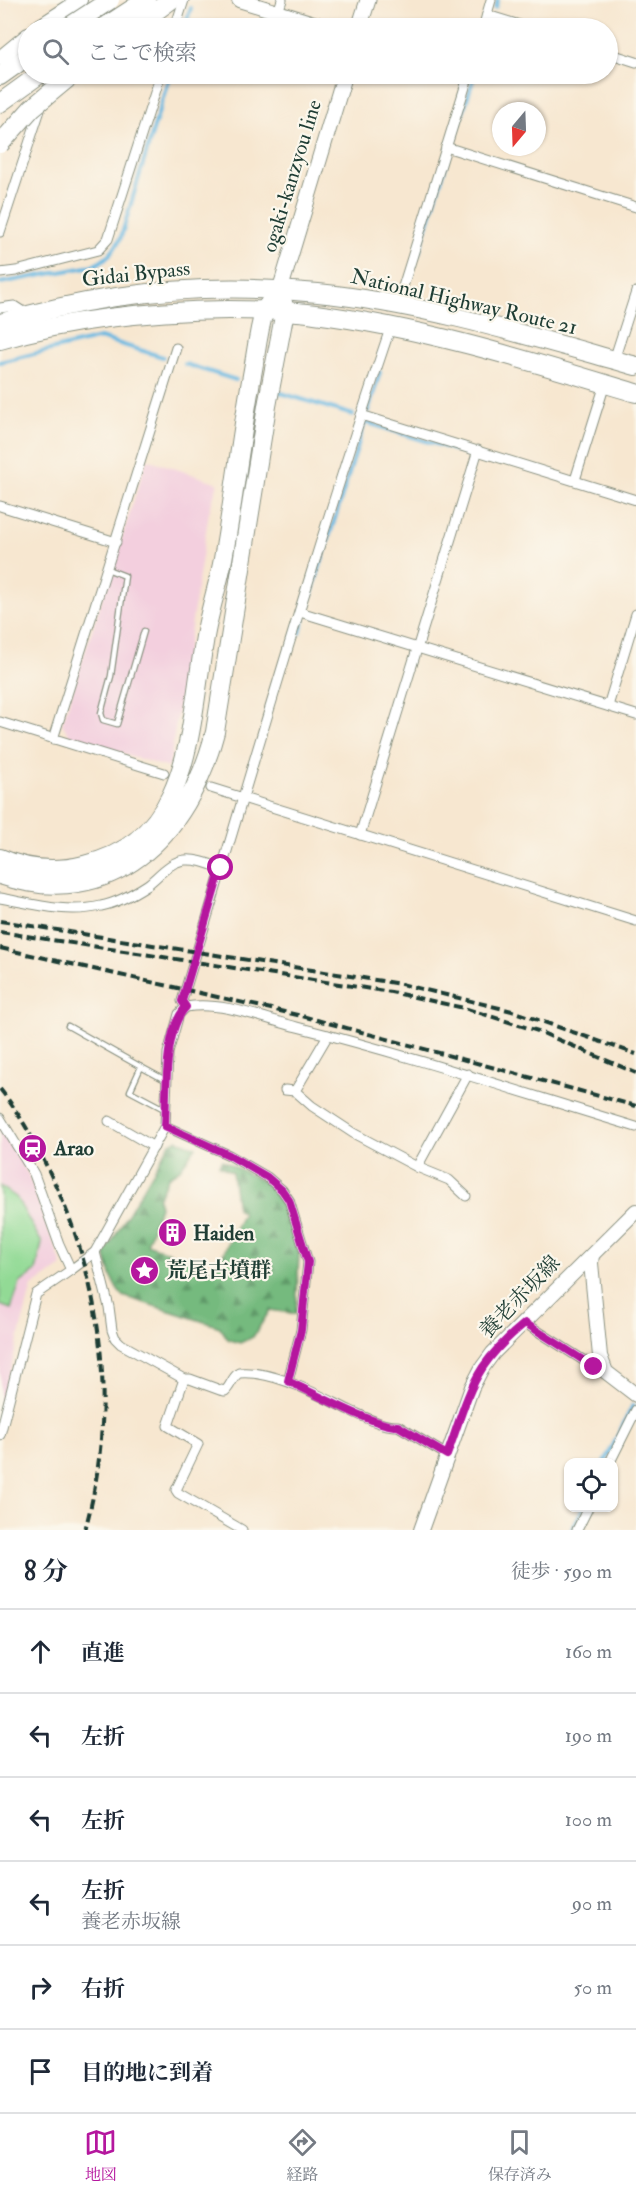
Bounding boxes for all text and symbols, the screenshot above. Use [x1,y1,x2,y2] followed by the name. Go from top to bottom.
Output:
[18,18,618,84] search box
[39,35,72,68] icon: search
[87,39,197,67] text: ここで検索
[256,96,328,256] street label: ogaki-kanzyou line
[492,102,546,156] north arrow
[81,255,191,293] street label: Gidai Bypass
[348,263,580,341] street label: National Highway Route 21
[207,854,233,880] route start
[17,1132,49,1164] station icon: Arao
[53,1135,94,1162] place label: Arao
[156,1217,188,1249] building icon: Haiden
[193,1220,254,1247] place label: Haiden
[474,1250,566,1344] street label: 養老赤坂線
[129,1254,161,1286] place icon: 荒尾古墳群
[166,1257,271,1284] place label: 荒尾古墳群
[580,1353,606,1379] route end
[564,1458,618,1512] map controls
[564,1458,618,1512] button: locate
[24,1556,68,1588] text: 8 分
[511,1559,612,1584] text: 徒歩 · 590 m
[24,1635,57,1668] icon: ahead
[81,1639,125,1667] text: 直進
[565,1639,612,1664] text: 160 m
[24,1719,57,1752] icon: left
[81,1723,125,1751] text: 左折
[565,1723,612,1748] text: 190 m
[24,1803,57,1836] icon: left
[81,1807,125,1835] text: 左折
[565,1807,612,1832] text: 100 m
[81,1877,125,1905] text: 左折
[24,1887,57,1920] icon: left
[572,1891,612,1916] text: 90 m
[81,1909,181,1934] text: 養老赤坂線
[24,1971,57,2004] icon: right
[81,1975,125,2003] text: 右折
[573,1975,612,2000] text: 50 m
[24,2055,57,2088] icon: arrive
[81,2059,213,2087] text: 目的地に到着
[84,2126,117,2185] tab: 地図
[286,2126,319,2185] tab: 経路
[488,2126,552,2185] tab: 保存済み

